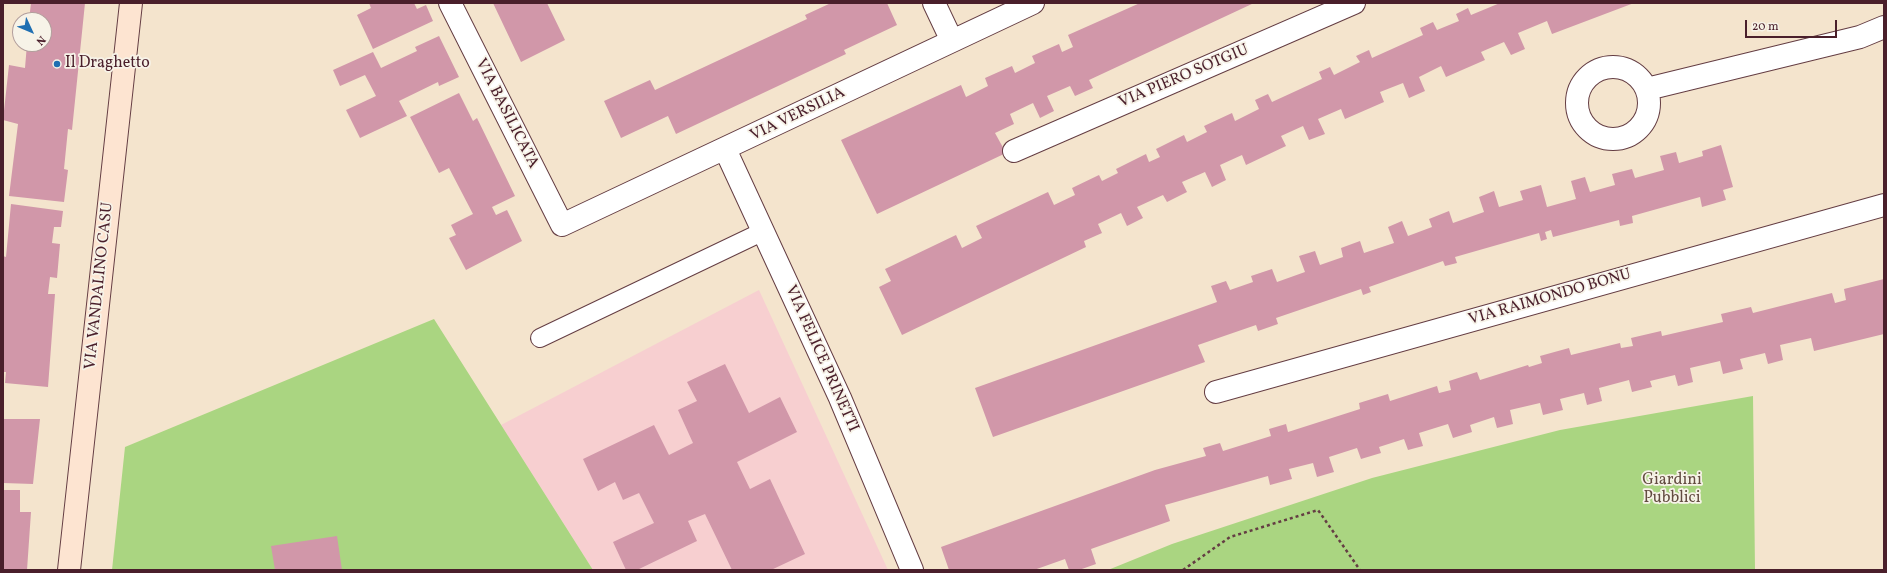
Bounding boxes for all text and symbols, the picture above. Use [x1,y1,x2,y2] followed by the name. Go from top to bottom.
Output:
[12,12,52,52] north arrow
[1747,12,1839,38] scale bar
[1752,19,1779,35] text: 20 m
[32,32,48,48] text: N
[1116,41,1252,113] street label: VIA PIERO SOTGIU
[65,54,150,74] place label: Il Draghetto
[470,56,542,172] street label: VIA BASILICATA
[52,59,62,69] marker: Il Draghetto
[747,84,849,146] street label: VIA VERSILIA
[82,201,118,371] street label: VIA VANDALINO CASU
[1466,266,1634,330] street label: VIA RAIMONDO BONU
[780,283,862,435] street label: VIA FELICE PRINETTI
[1642,471,1702,509] park label: Giardini Pubblici

